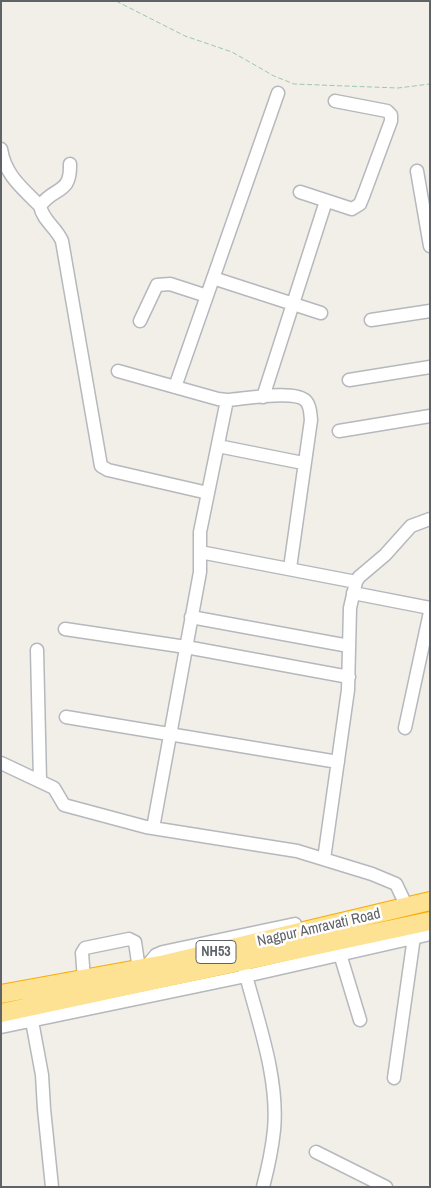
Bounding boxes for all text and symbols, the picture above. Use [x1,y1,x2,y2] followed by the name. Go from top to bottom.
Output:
[256,905,382,951] street label: Nagpur Amravati Road
[196,940,236,964] road number: NH53

